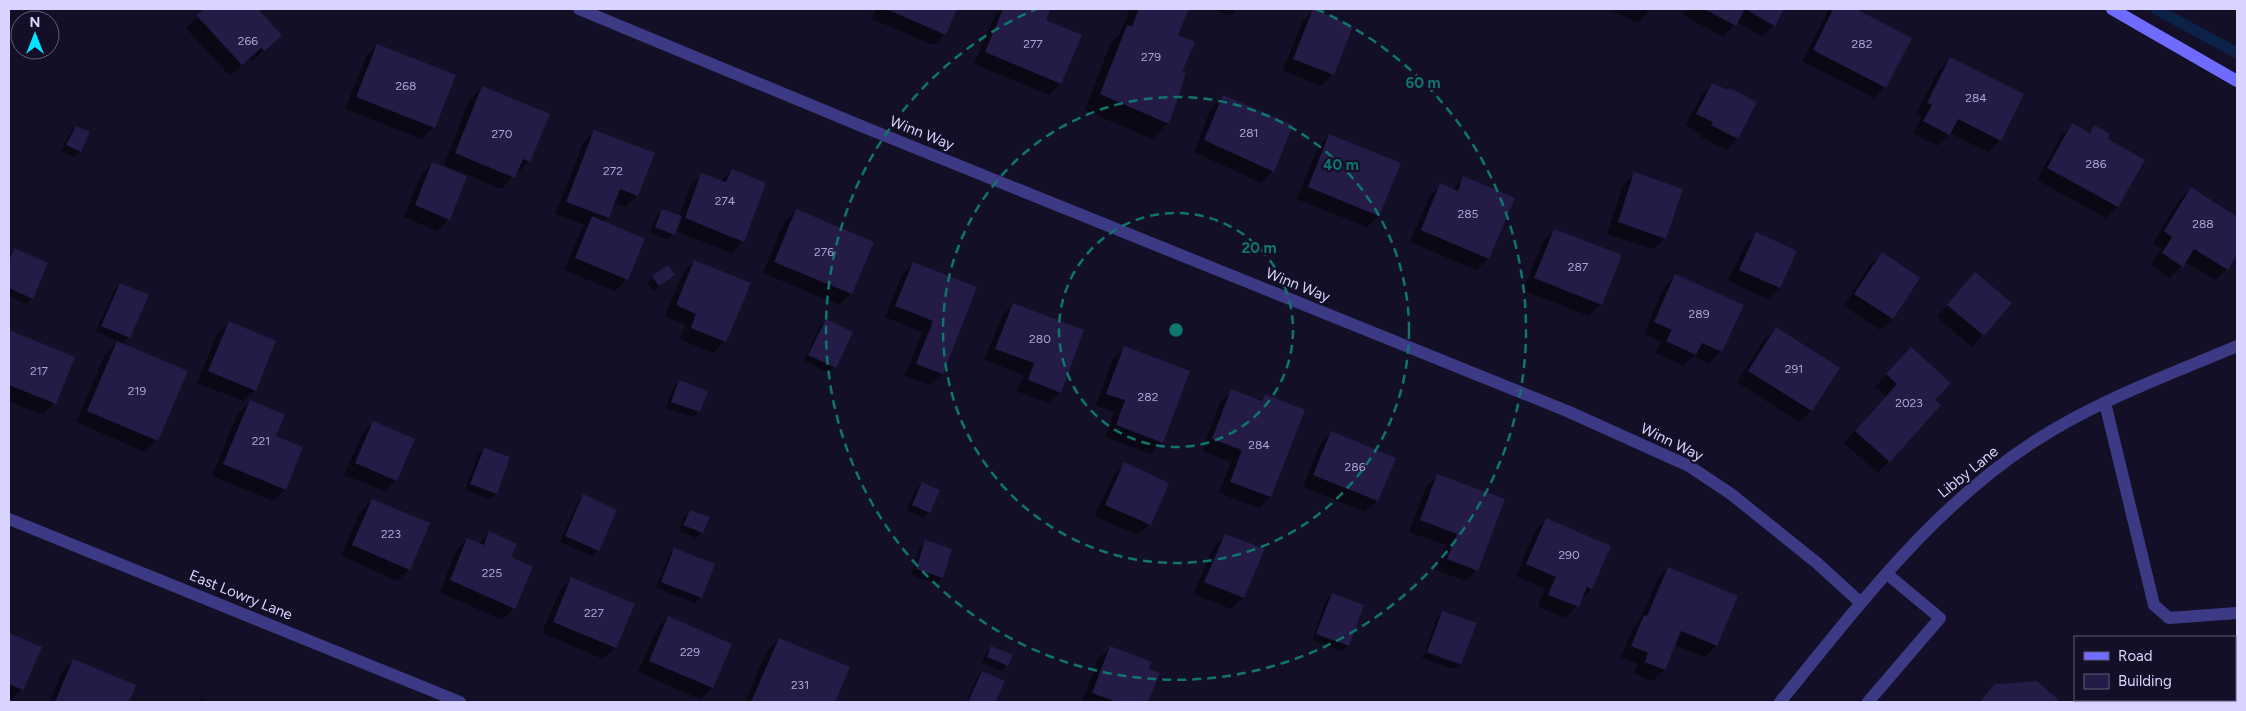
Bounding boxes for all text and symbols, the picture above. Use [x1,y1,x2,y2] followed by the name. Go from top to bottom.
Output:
[10,10,60,60] north arrow
[30,14,40,31] text: N
[238,34,258,48] house number: 266
[1023,37,1043,51] house number: 277
[1852,37,1872,51] house number: 282
[1141,50,1161,64] house number: 279
[1405,74,1441,92] text: 60 m
[396,79,416,93] house number: 268
[1965,91,1987,105] house number: 284
[887,112,957,154] street label: Winn Way
[1239,126,1259,140] house number: 281
[492,127,513,141] house number: 270
[1323,156,1359,174] text: 40 m
[2086,157,2107,171] house number: 286
[603,164,623,178] house number: 272
[715,194,736,208] house number: 274
[1458,207,1479,221] house number: 285
[2192,217,2214,231] house number: 288
[1241,239,1277,257] text: 20 m
[814,245,834,259] house number: 276
[1568,260,1589,274] house number: 287
[1263,264,1333,306] street label: Winn Way
[1689,307,1710,321] house number: 289
[1167,321,1185,339] centre of rings
[1029,332,1051,346] house number: 280
[1785,362,1803,376] house number: 291
[30,364,49,378] house number: 217
[128,384,146,398] house number: 219
[1138,390,1158,404] house number: 282
[1895,396,1923,410] house number: 2023
[1638,419,1706,465] street label: Winn Way
[252,434,270,448] house number: 221
[1248,438,1270,452] house number: 284
[1934,442,2002,502] street label: Libby Lane
[1345,460,1366,474] house number: 286
[381,527,401,541] house number: 223
[1558,548,1580,562] house number: 290
[187,566,295,624] street label: East Lowry Lane
[482,566,502,580] house number: 225
[584,606,604,620] house number: 227
[2074,636,2236,701] legend
[680,645,700,659] house number: 229
[2118,647,2153,665] text: Road
[2118,672,2172,690] text: Building
[791,678,809,692] house number: 231

